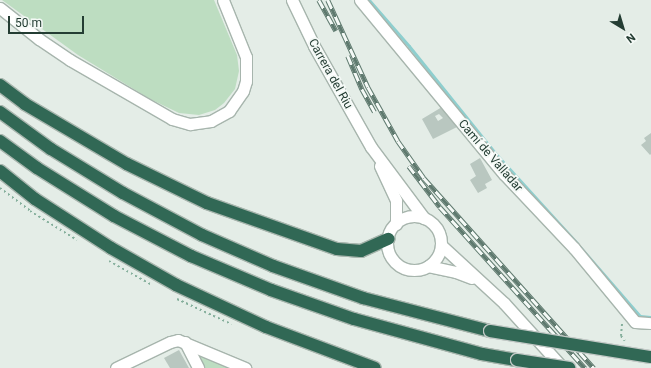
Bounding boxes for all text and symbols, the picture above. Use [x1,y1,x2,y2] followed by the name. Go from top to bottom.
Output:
[10,8,86,34] scale bar
[603,8,643,48] north arrow
[15,16,42,30] text: 50 m
[624,30,638,45] text: N
[305,36,355,112] street label: Carrera del Riu
[455,117,525,195] street label: Camí de Valladar

